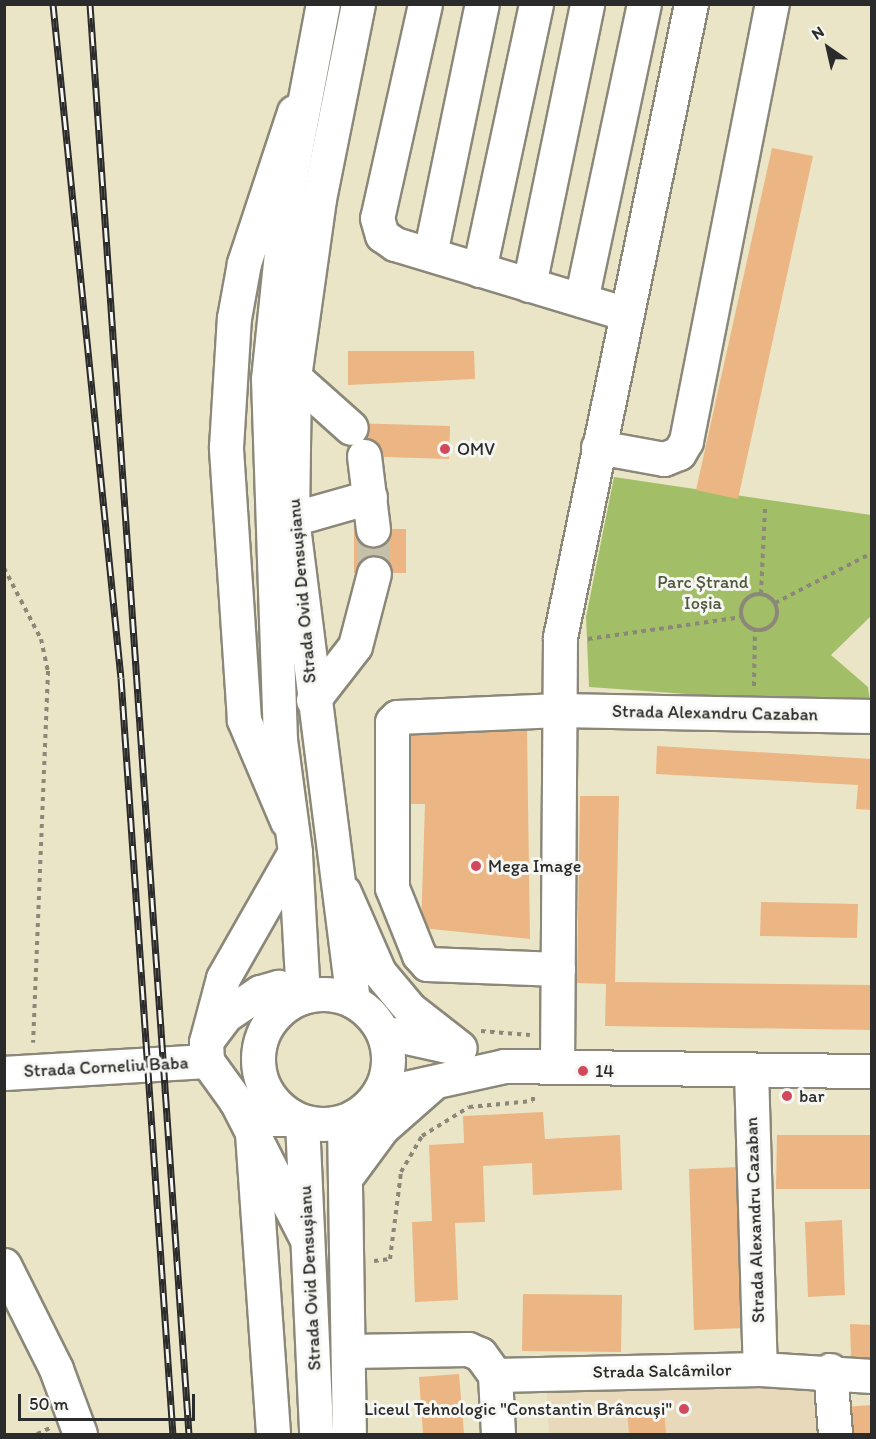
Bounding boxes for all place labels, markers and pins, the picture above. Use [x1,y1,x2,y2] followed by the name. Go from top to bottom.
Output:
[457,438,495,460] place label: OMV
[438,442,452,456] marker: OMV
[488,855,582,877] place label: Mega Image
[469,859,483,873] marker: Mega Image
[595,1060,614,1082] place label: 14
[576,1064,590,1078] marker: 14
[799,1085,825,1107] place label: bar
[780,1089,794,1103] marker: bar
[364,1398,672,1420] place label: Liceul Tehnologic "Constantin Brâncuși"
[677,1402,691,1416] marker: Liceul Tehnologic "Constantin Brâncuși"

